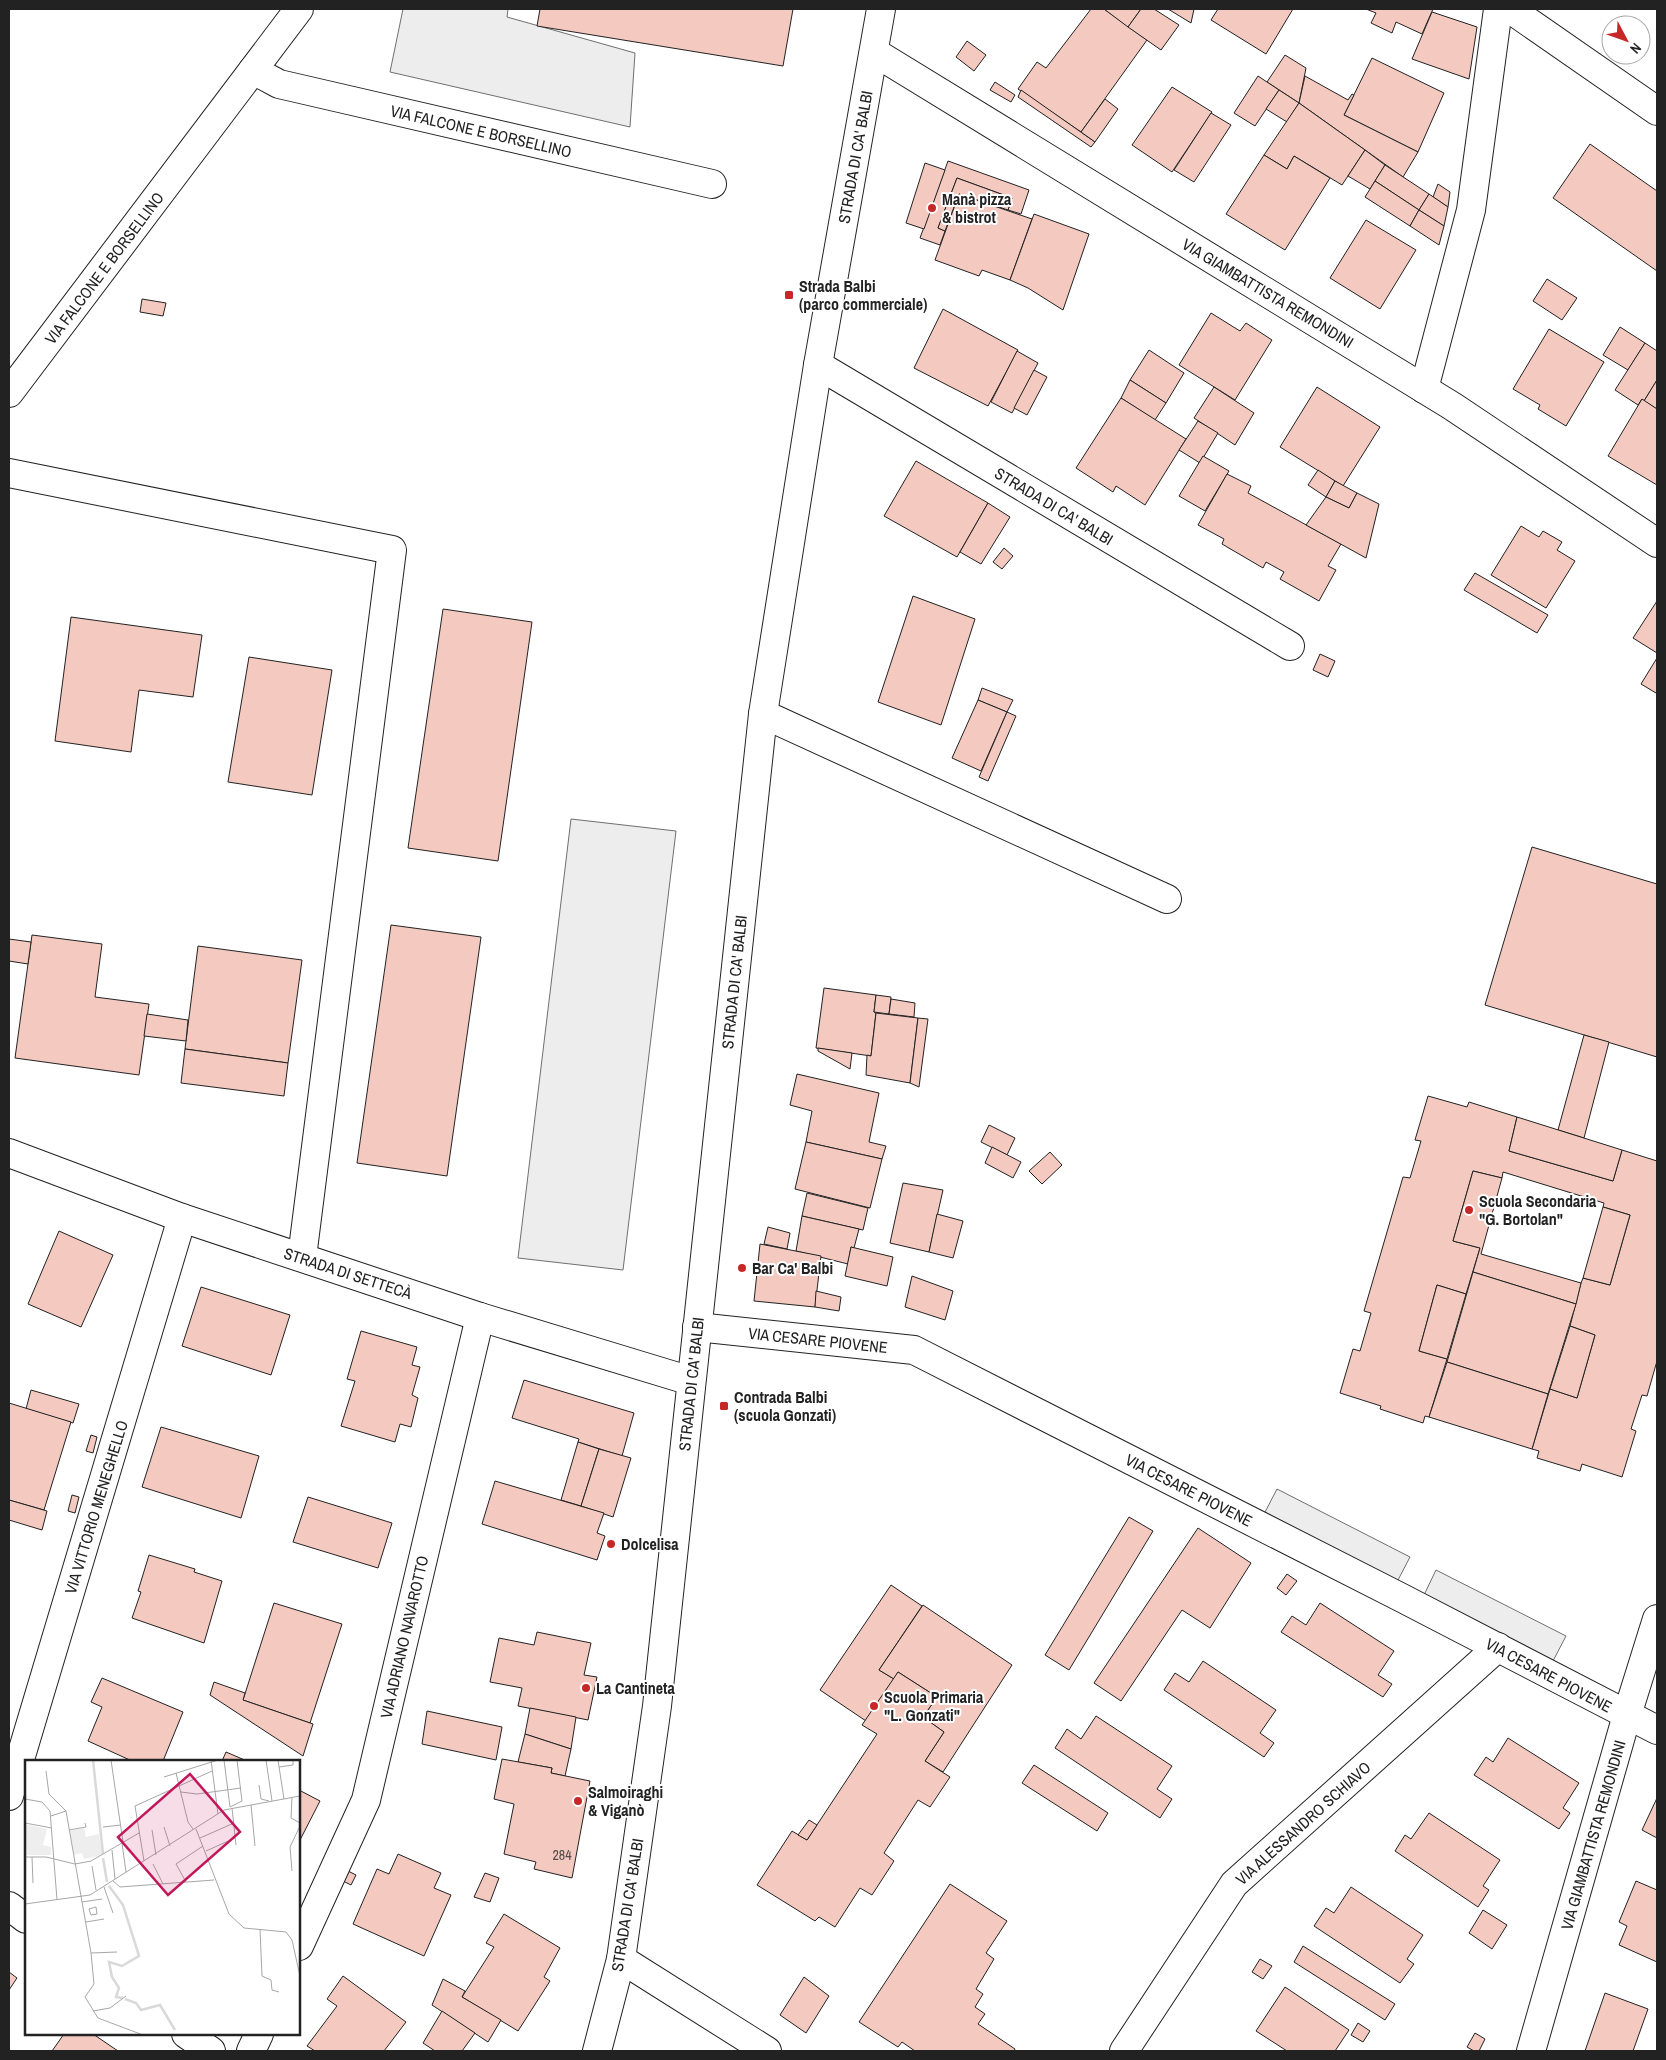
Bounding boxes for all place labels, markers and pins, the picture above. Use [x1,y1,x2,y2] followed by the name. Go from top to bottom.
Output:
[942,188,1012,228] place label: Manà pizza & bistrot
[926,202,938,214] marker: Manà pizza & bistrot
[799,275,927,315] place label: Strada Balbi (parco commerciale)
[783,289,795,301] marker: Strada Balbi (parco commerciale)
[1479,1190,1597,1230] place label: Scuola Secondaria "G. Bortolan"
[1463,1204,1475,1216] marker: Scuola Secondaria "G. Bortolan"
[752,1257,833,1279] place label: Bar Ca' Balbi
[736,1262,748,1274] marker: Bar Ca' Balbi
[734,1386,836,1426] place label: Contrada Balbi (scuola Gonzati)
[718,1400,730,1412] marker: Contrada Balbi (scuola Gonzati)
[621,1533,679,1555] place label: Dolcelisa
[605,1538,617,1550] marker: Dolcelisa
[596,1677,675,1699] place label: La Cantineta
[580,1682,592,1694] marker: La Cantineta
[884,1686,984,1726] place label: Scuola Primaria "L. Gonzati"
[868,1700,880,1712] marker: Scuola Primaria "L. Gonzati"
[588,1781,663,1821] place label: Salmoiraghi & Viganò
[572,1795,584,1807] marker: Salmoiraghi & Viganò

